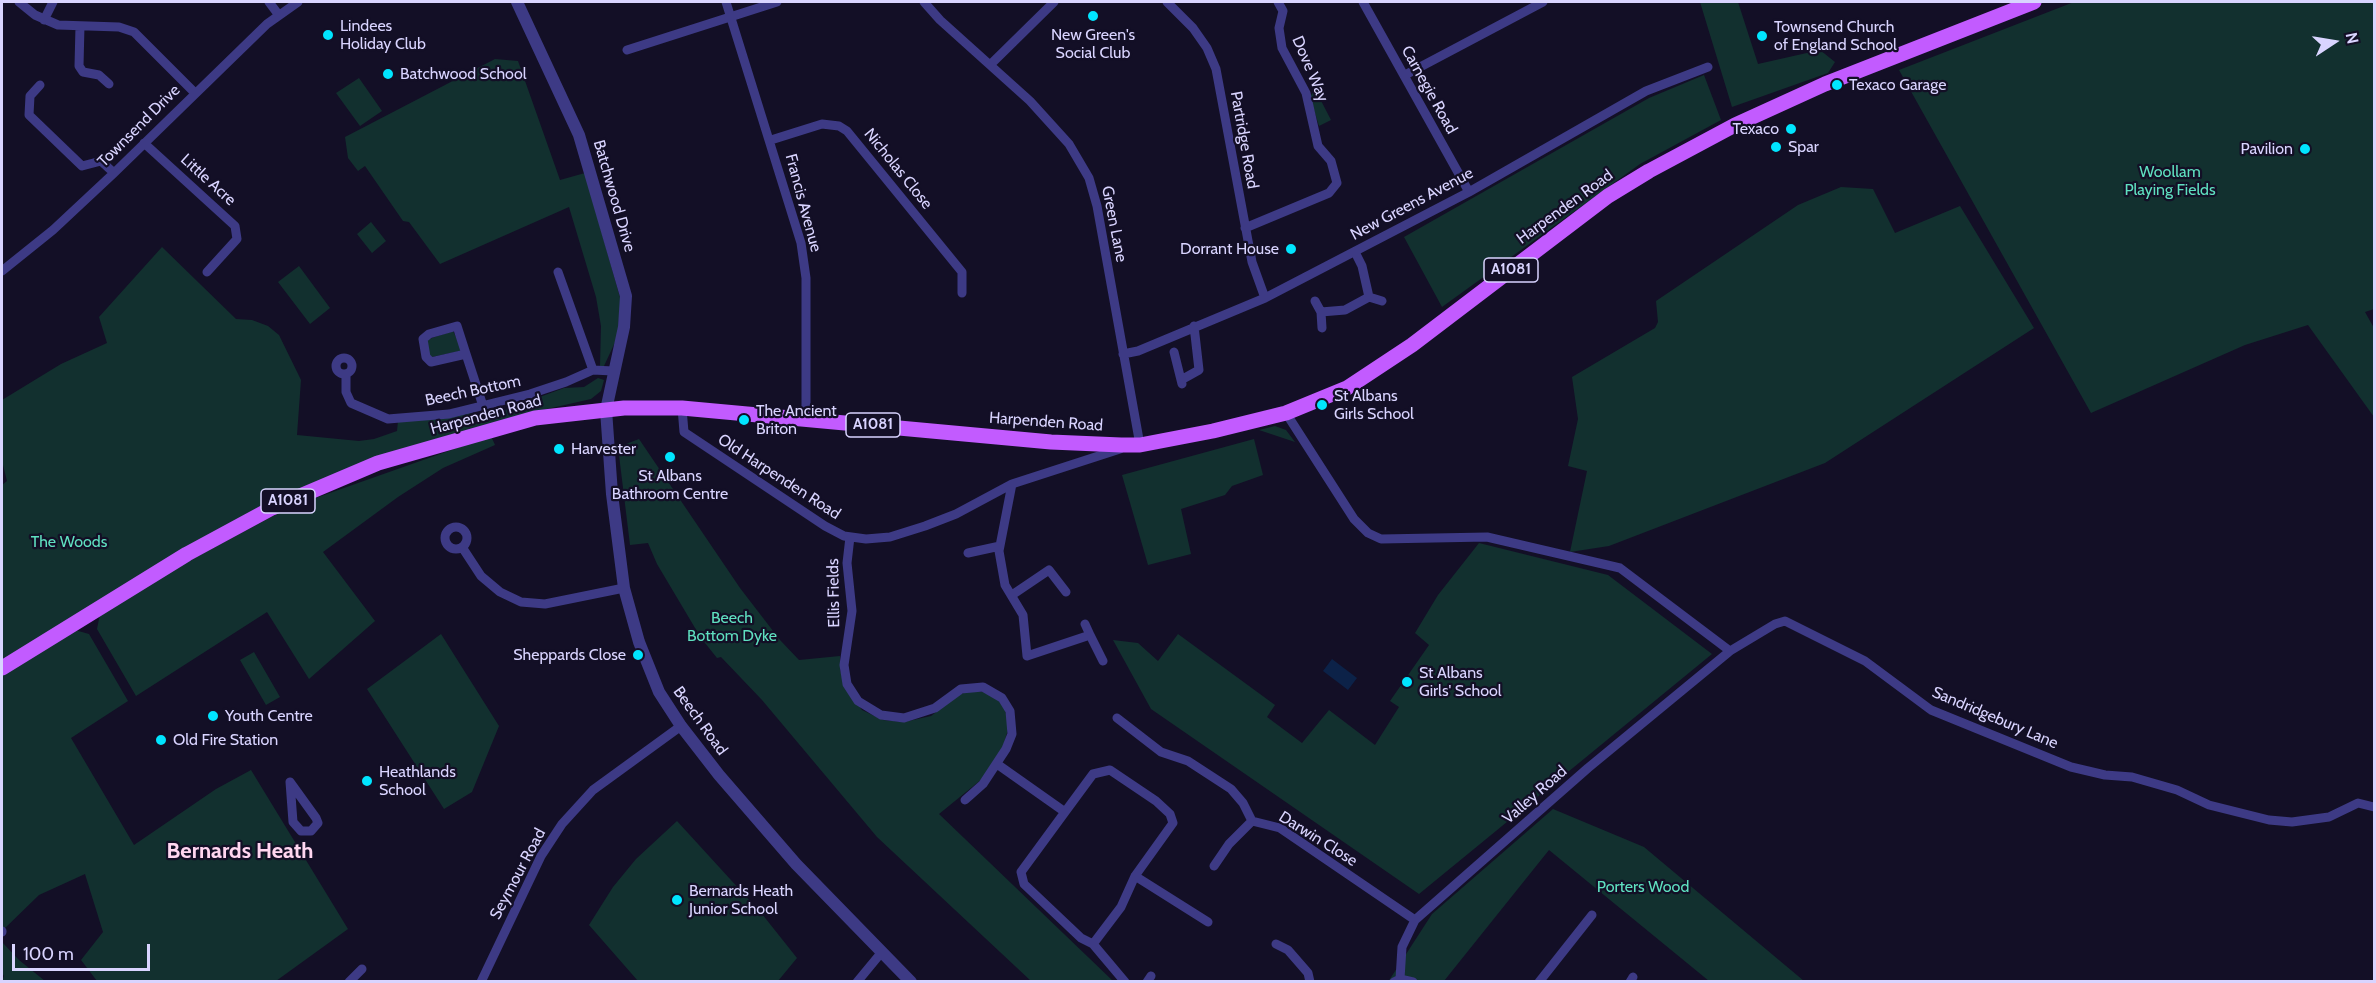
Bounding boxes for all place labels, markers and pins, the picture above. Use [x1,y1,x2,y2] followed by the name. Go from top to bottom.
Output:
[1086,9,1100,23] marker: New Green's Social Club
[340,16,426,54] place label: Lindees Holiday Club
[1774,17,1897,55] place label: Townsend Church of England School
[1051,25,1135,63] place label: New Green's Social Club
[321,28,335,42] marker: Lindees Holiday Club
[1755,29,1769,43] marker: Townsend Church of England School
[400,64,526,84] place label: Batchwood School
[381,67,395,81] marker: Batchwood School
[1849,75,1946,95] place label: Texaco Garage
[1830,78,1844,92] marker: Texaco Garage
[1732,119,1779,139] place label: Texaco
[1784,122,1798,136] marker: Texaco
[1788,137,1819,157] place label: Spar
[2241,139,2293,159] place label: Pavilion
[1769,140,1783,154] marker: Spar
[2298,142,2312,156] marker: Pavilion
[1180,239,1279,259] place label: Dorrant House
[1284,242,1298,256] marker: Dorrant House
[1334,386,1414,424] place label: St Albans Girls School
[1315,398,1329,412] marker: St Albans Girls School
[756,401,837,439] place label: The Ancient Briton
[737,413,751,427] marker: The Ancient Briton
[571,439,636,459] place label: Harvester
[552,442,566,456] marker: Harvester
[663,450,677,464] marker: St Albans Bathroom Centre
[612,466,728,504] place label: St Albans Bathroom Centre
[513,645,626,665] place label: Sheppards Close
[631,648,645,662] marker: Sheppards Close
[1419,663,1502,701] place label: St Albans Girls' School
[1400,675,1414,689] marker: St Albans Girls' School
[225,706,313,726] place label: Youth Centre
[206,709,220,723] marker: Youth Centre
[173,730,278,750] place label: Old Fire Station
[154,733,168,747] marker: Old Fire Station
[379,762,456,800] place label: Heathlands School
[360,774,374,788] marker: Heathlands School
[689,881,793,919] place label: Bernards Heath Junior School
[670,893,684,907] marker: Bernards Heath Junior School

